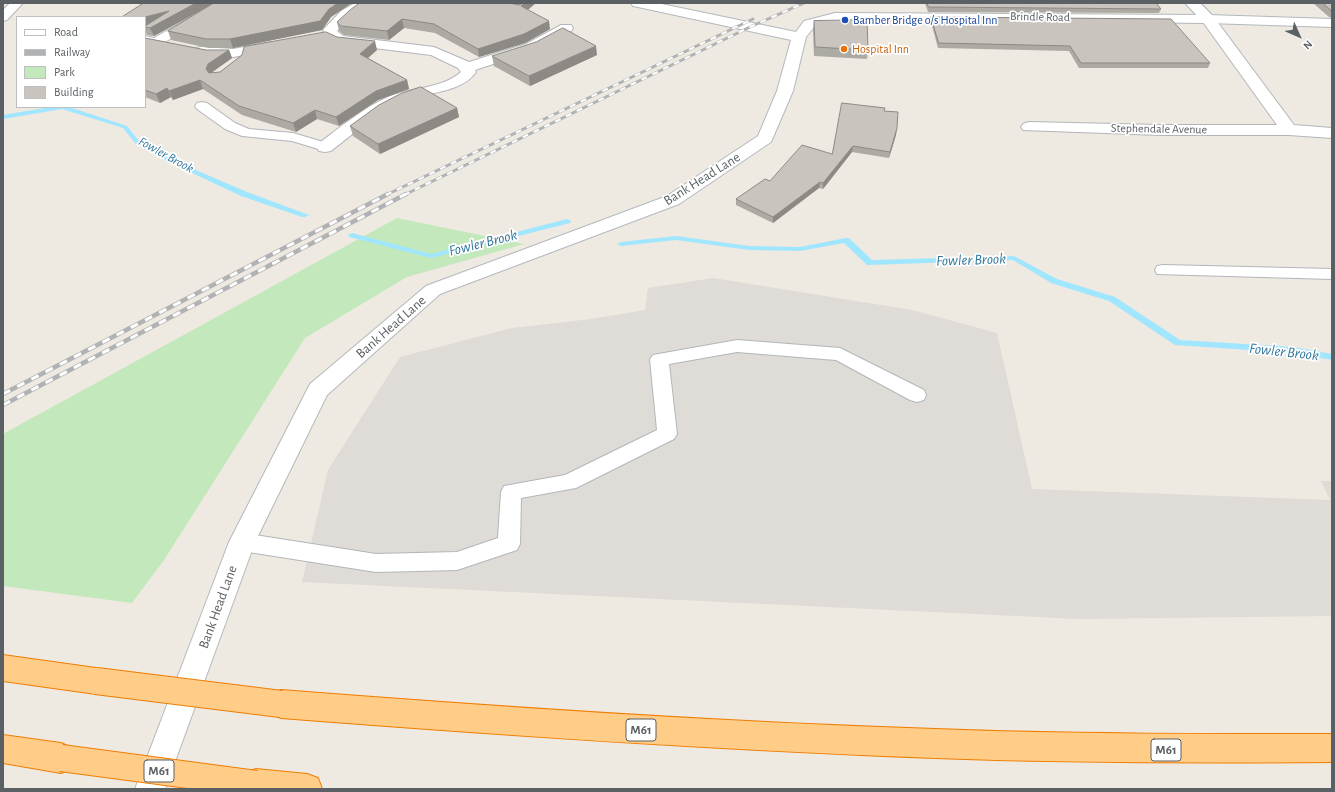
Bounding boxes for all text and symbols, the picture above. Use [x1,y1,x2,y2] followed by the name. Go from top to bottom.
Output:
[1010,9,1070,25] street label: Brindle Road
[853,13,997,27] place label: Bamber Bridge o/s Hospital Inn
[840,15,850,25] marker: Bamber Bridge o/s Hospital Inn
[16,16,146,108] legend
[1279,16,1319,56] north arrow
[54,26,78,38] text: Road
[1301,38,1314,51] text: N
[852,42,909,56] place label: Hospital Inn
[839,44,849,54] marker: Hospital Inn
[54,46,90,58] text: Railway
[54,66,75,78] text: Park
[54,86,94,98] text: Building
[1111,121,1207,137] street label: Stephendale Avenue
[136,133,196,177] water label: Fowler Brook
[661,149,743,209] street label: Bank Head Lane
[447,226,519,260] water label: Fowler Brook
[936,250,1006,270] water label: Fowler Brook
[353,292,429,362] street label: Bank Head Lane
[1248,339,1320,365] water label: Fowler Brook
[195,563,241,651] street label: Bank Head Lane
[626,719,656,741] road number: M61
[1151,739,1181,761] road number: M61
[144,760,174,782] road number: M61

